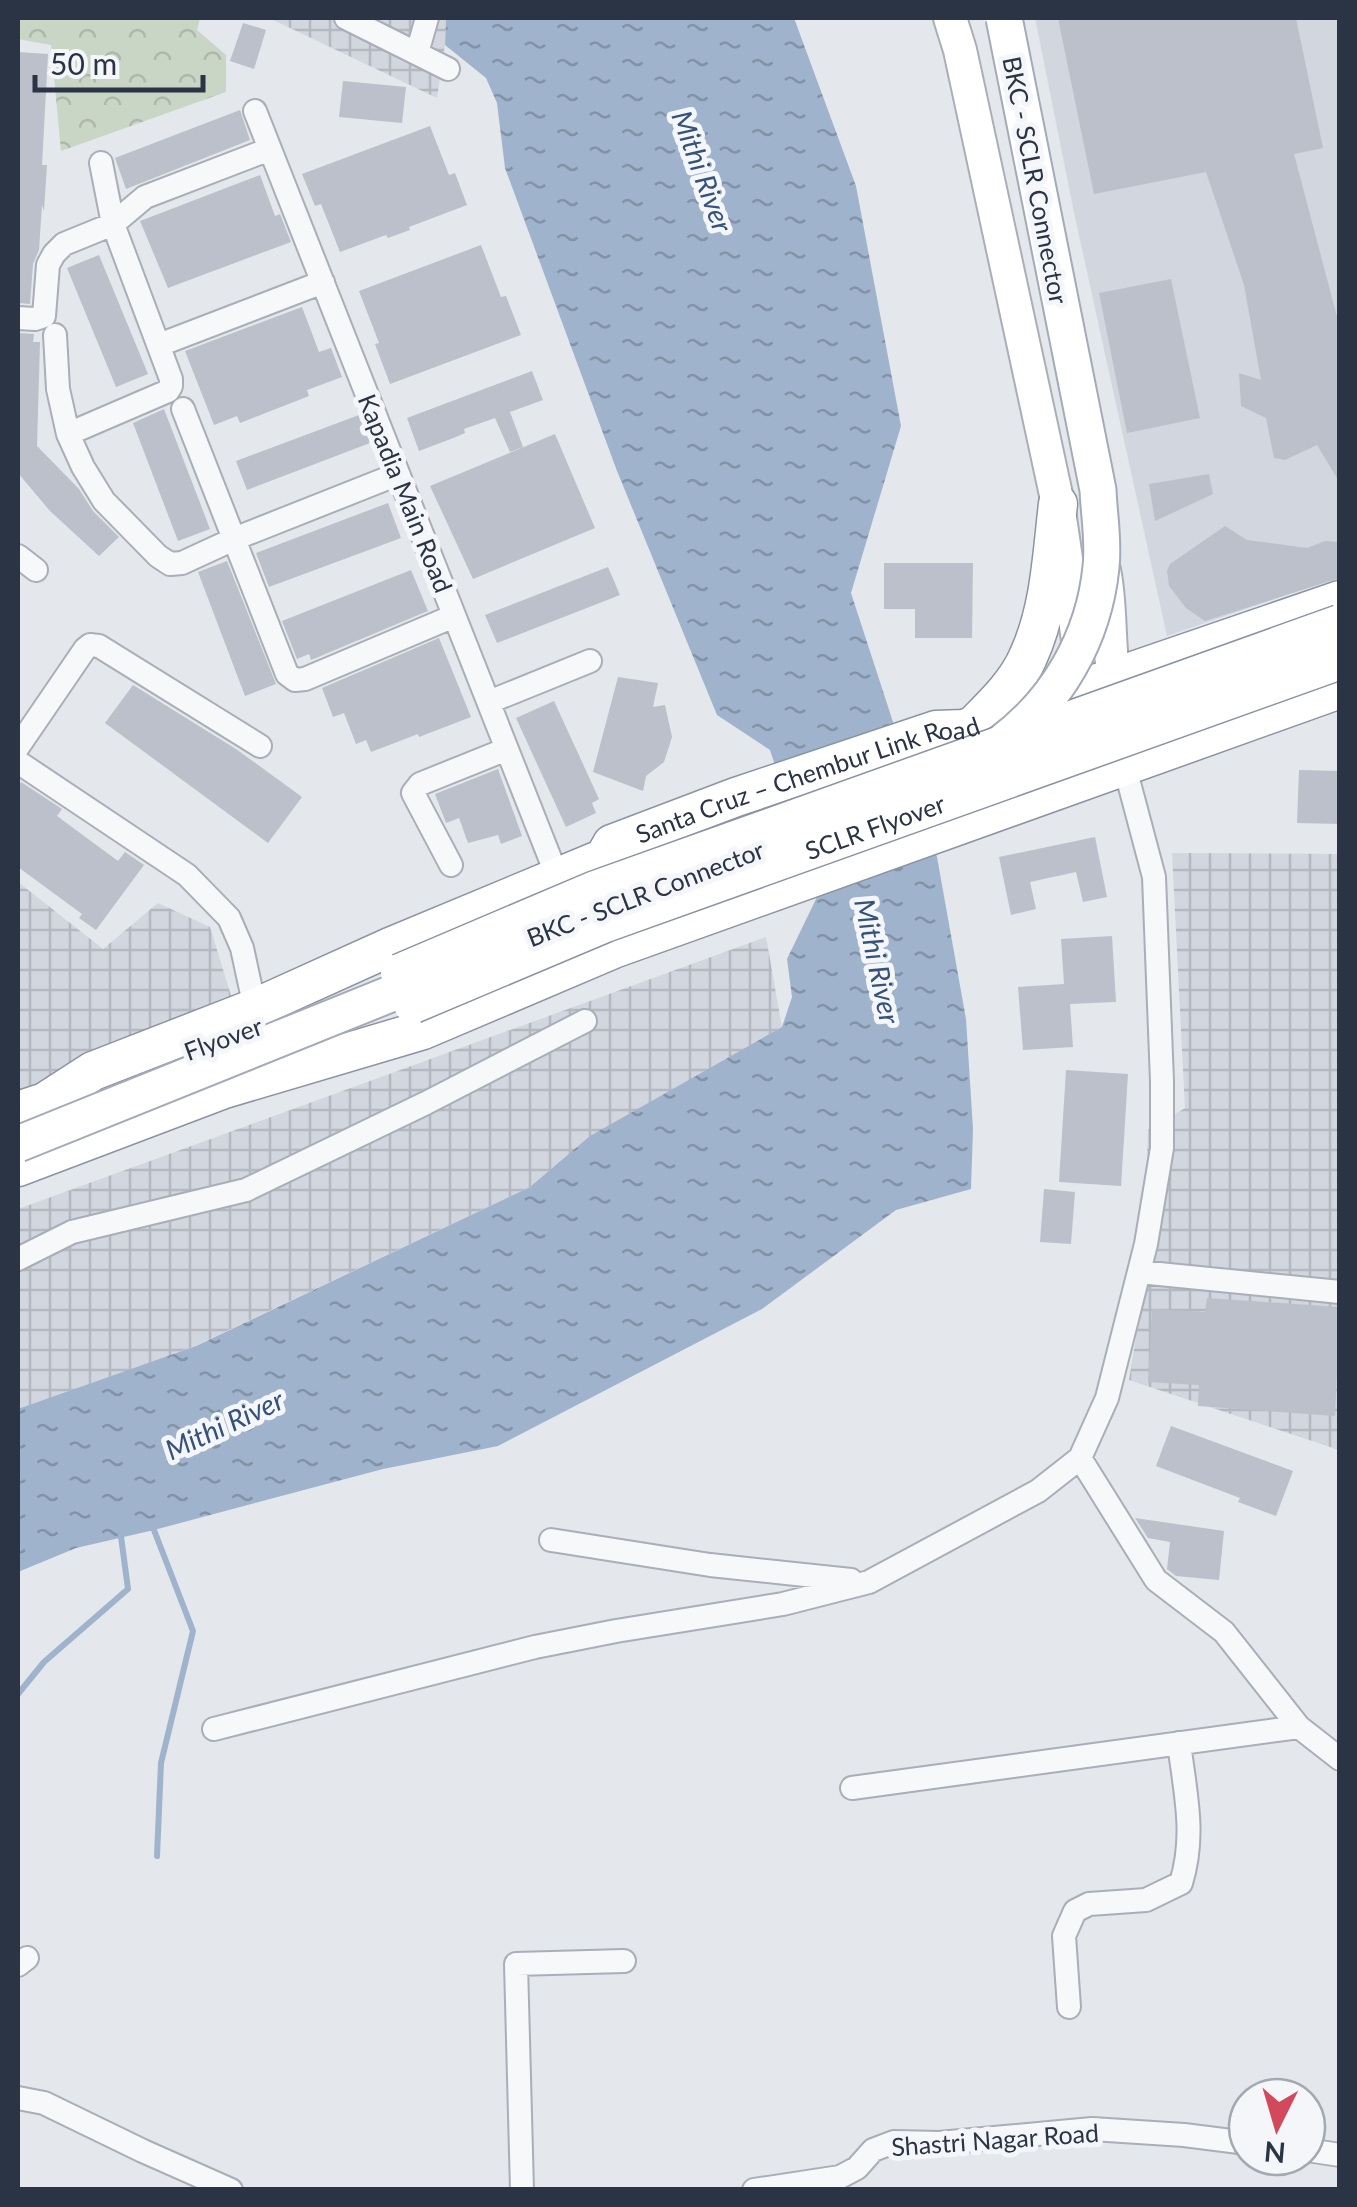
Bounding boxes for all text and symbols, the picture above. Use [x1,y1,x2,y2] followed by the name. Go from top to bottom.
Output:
[35,30,202,92] scale bar
[50,45,117,81] text: 50 m
[997,54,1075,306] street label: BKC - SCLR Connector
[665,106,741,237] water label: Mithi River
[353,389,459,597] street label: Kapadia Main Road
[631,710,983,849] street label: Santa Cruz – Chembur Link Road
[801,788,949,865] street label: SCLR Flyover
[522,834,768,952] street label: BKC - SCLR Connector
[848,895,908,1027] water label: Mithi River
[180,1010,266,1066] street label: Flyover
[159,1382,289,1466] water label: Mithi River
[1227,2077,1327,2177] north arrow
[890,2117,1100,2161] street label: Shastri Nagar Road
[1263,2135,1287,2171] text: N

